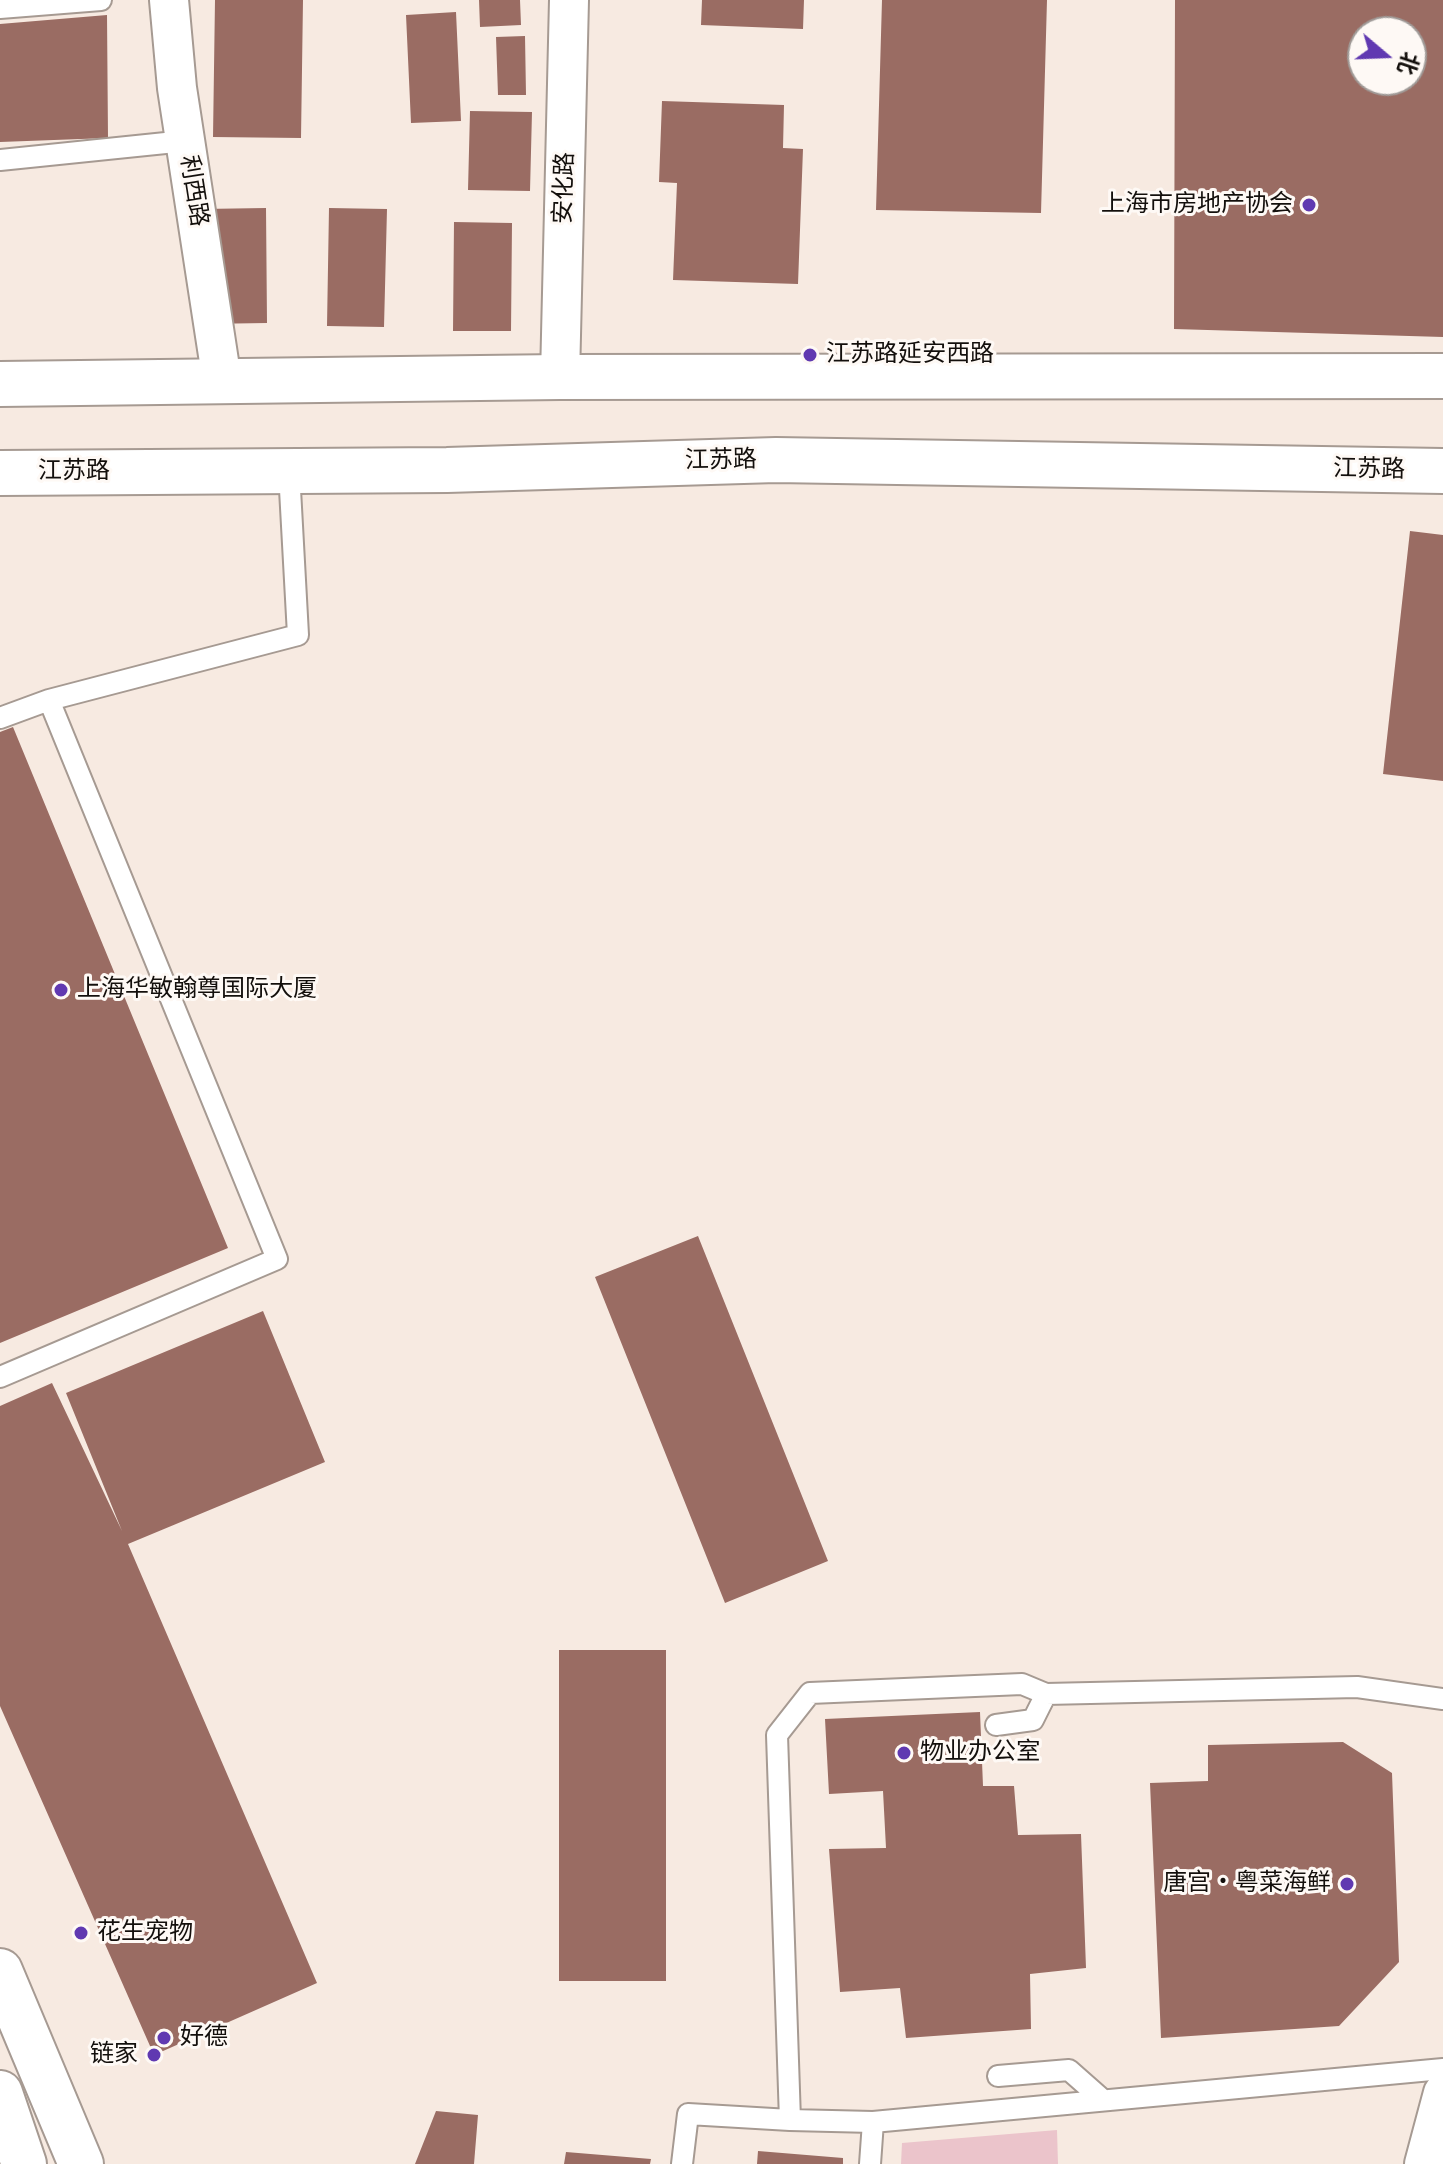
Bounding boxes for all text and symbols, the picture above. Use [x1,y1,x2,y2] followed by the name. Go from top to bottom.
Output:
[1347,16,1427,96] north arrow
[1393,49,1424,78] text: 北
[549,152,581,224] street label: 安化路
[173,153,213,229] street label: 利西路
[1101,191,1293,219] place label: 上海市房地产协会
[1300,196,1318,214] marker: 上海市房地产协会
[826,341,994,369] place label: 江苏路延安西路
[801,346,819,364] marker: 江苏路延安西路
[685,446,757,476] street label: 江苏路
[1333,455,1405,485] street label: 江苏路
[38,458,110,486] street label: 江苏路
[77,976,317,1004] place label: 上海华敏翰尊国际大厦
[52,981,70,999] marker: 上海华敏翰尊国际大厦
[920,1739,1040,1767] place label: 物业办公室
[895,1744,913,1762] marker: 物业办公室
[1163,1870,1331,1898] place label: 唐宫・粤菜海鲜
[1338,1875,1356,1893] marker: 唐宫・粤菜海鲜
[97,1919,193,1947] place label: 花生宠物
[72,1924,90,1942] marker: 花生宠物
[180,2024,228,2052] place label: 好德
[155,2029,173,2047] marker: 好德
[90,2041,138,2069] place label: 链家
[145,2046,163,2064] marker: 链家

